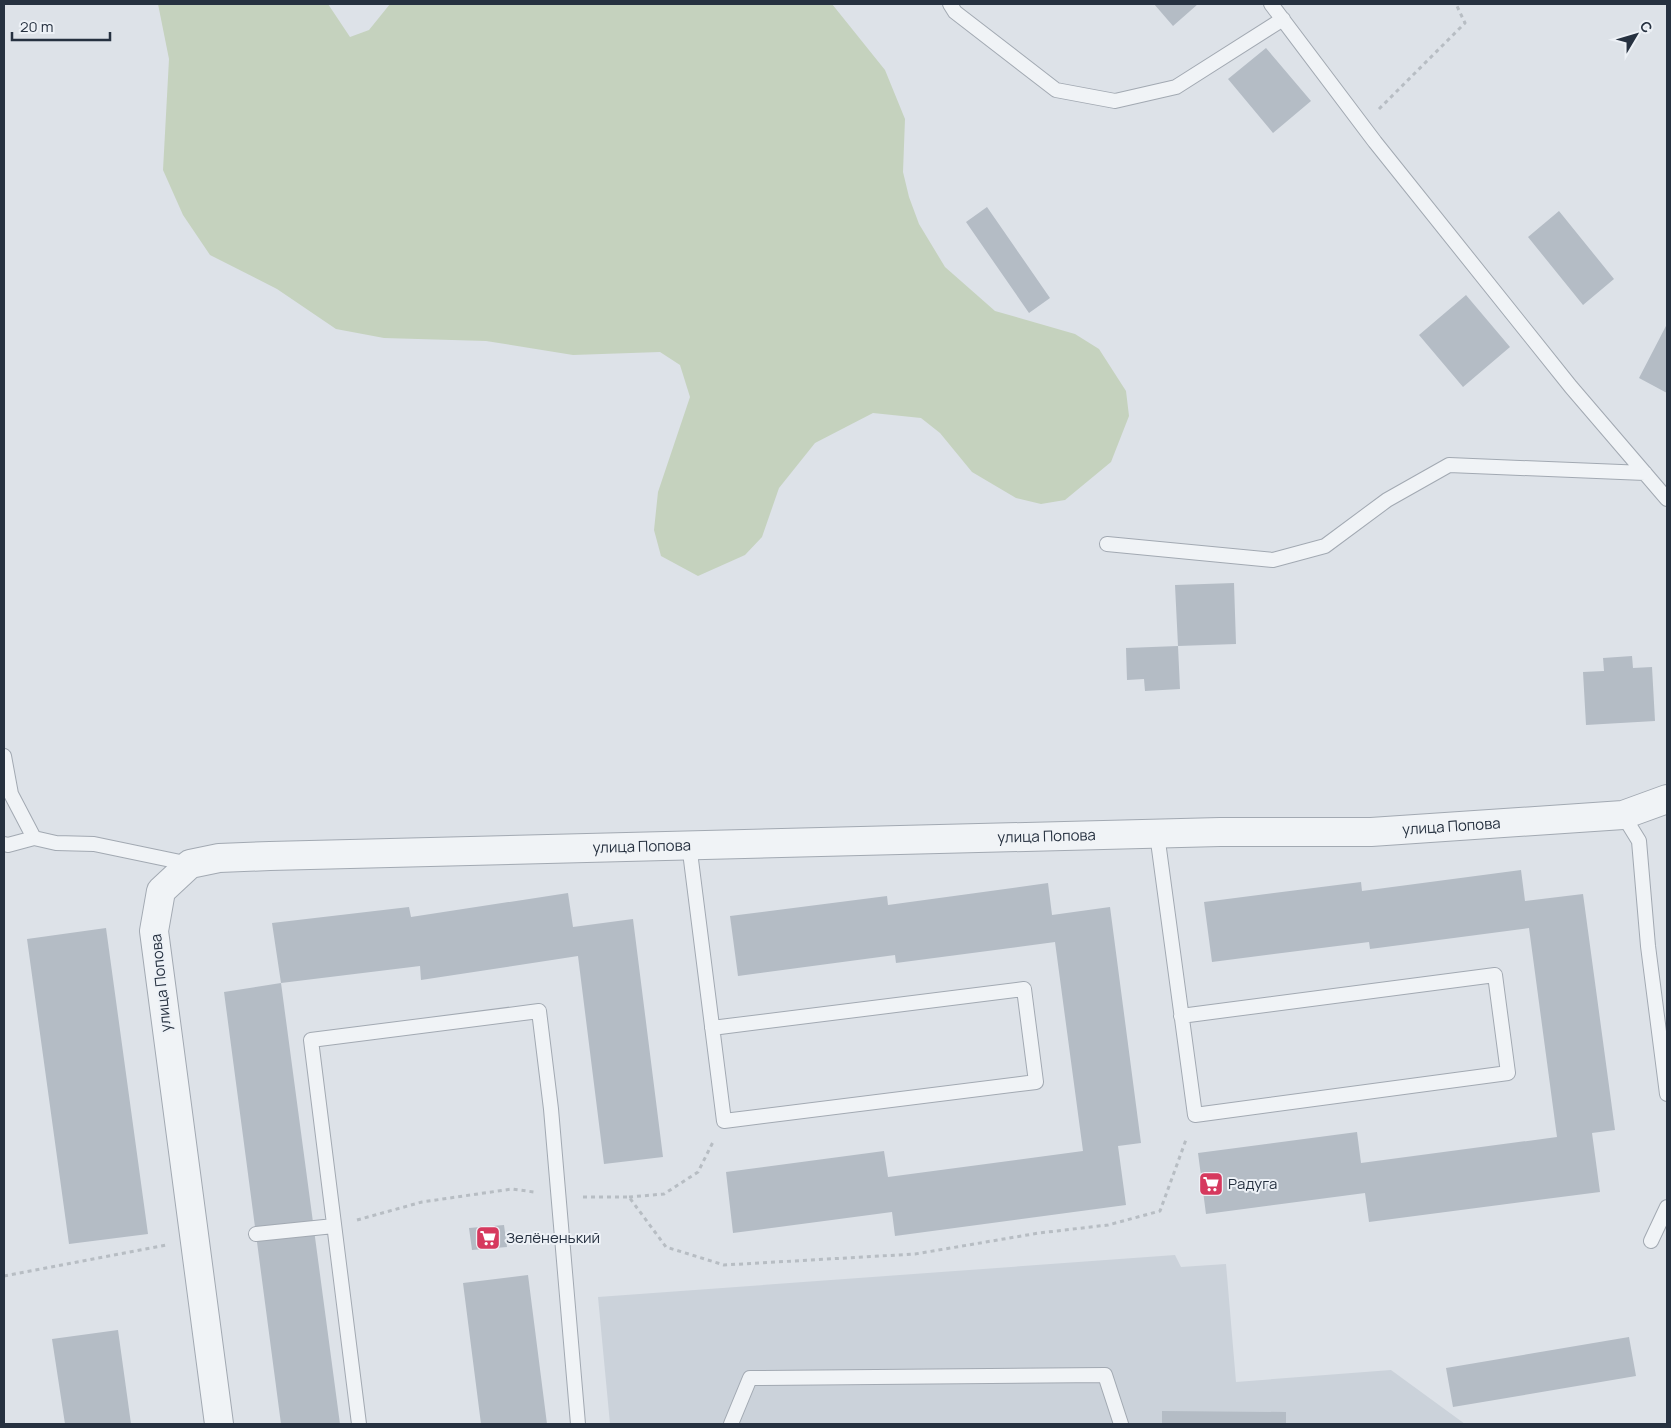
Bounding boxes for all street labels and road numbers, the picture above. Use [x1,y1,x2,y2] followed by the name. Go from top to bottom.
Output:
[1401,812,1501,840] street label: улица Попова
[997,824,1096,848] street label: улица Попова
[592,834,691,858] street label: улица Попова
[145,933,176,1033] street label: улица Попова

